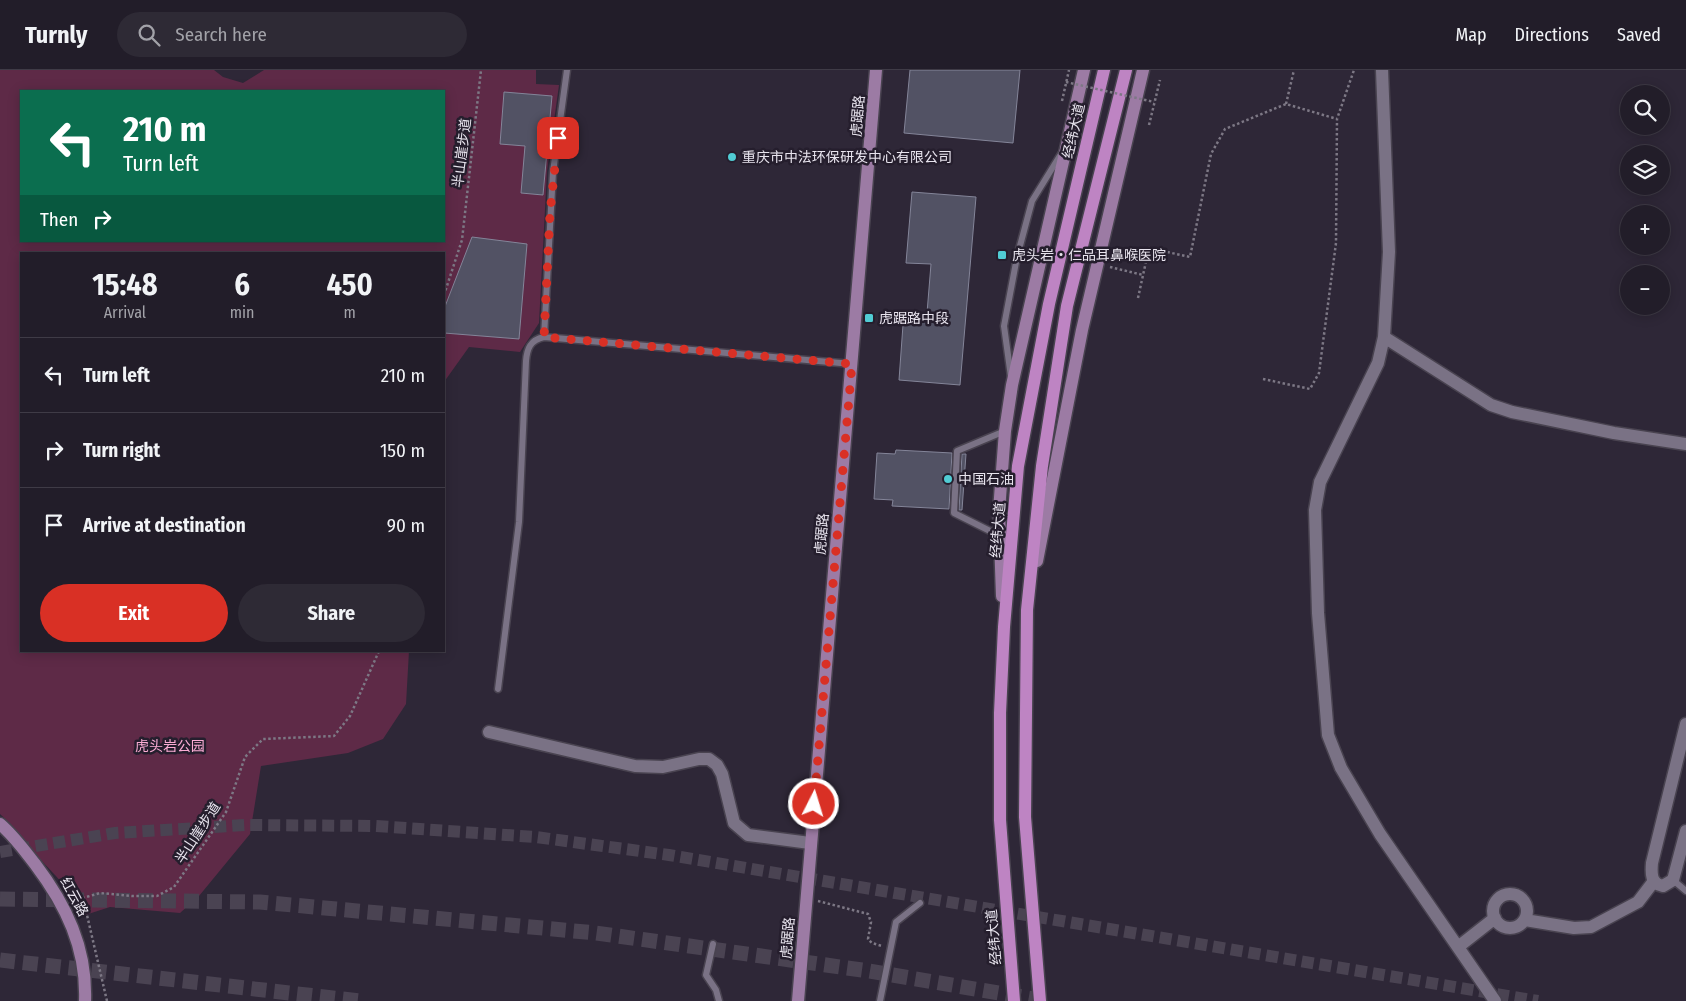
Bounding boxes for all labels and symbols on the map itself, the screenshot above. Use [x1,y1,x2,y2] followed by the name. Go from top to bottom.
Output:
[848,94,868,138] street label: 虎踞路
[1059,102,1089,160] street label: 经纬大道
[449,117,475,189] street label: 半山崖步道
[537,117,579,159] pin
[742,149,952,166] place label: 重庆市中法环保研发中心有限公司
[726,151,738,163] marker: 重庆市中法环保研发中心有限公司
[1012,247,1166,264] place label: 虎头岩‧仁品耳鼻喉医院
[996,249,1008,261] marker: 虎头岩‧仁品耳鼻喉医院
[879,310,949,327] place label: 虎踞路中段
[863,312,875,324] marker: 虎踞路中段
[958,471,1014,488] place label: 中国石油
[942,473,954,485] marker: 中国石油
[987,501,1009,559] street label: 经纬大道
[812,512,832,556] street label: 虎踞路
[135,738,205,755] park label: 虎头岩公园
[787,777,839,829] position arrow
[172,799,224,867] street label: 半山崖步道
[56,875,92,919] street label: 红云路
[983,908,1005,966] street label: 经纬大道
[778,916,798,960] street label: 虎踞路

